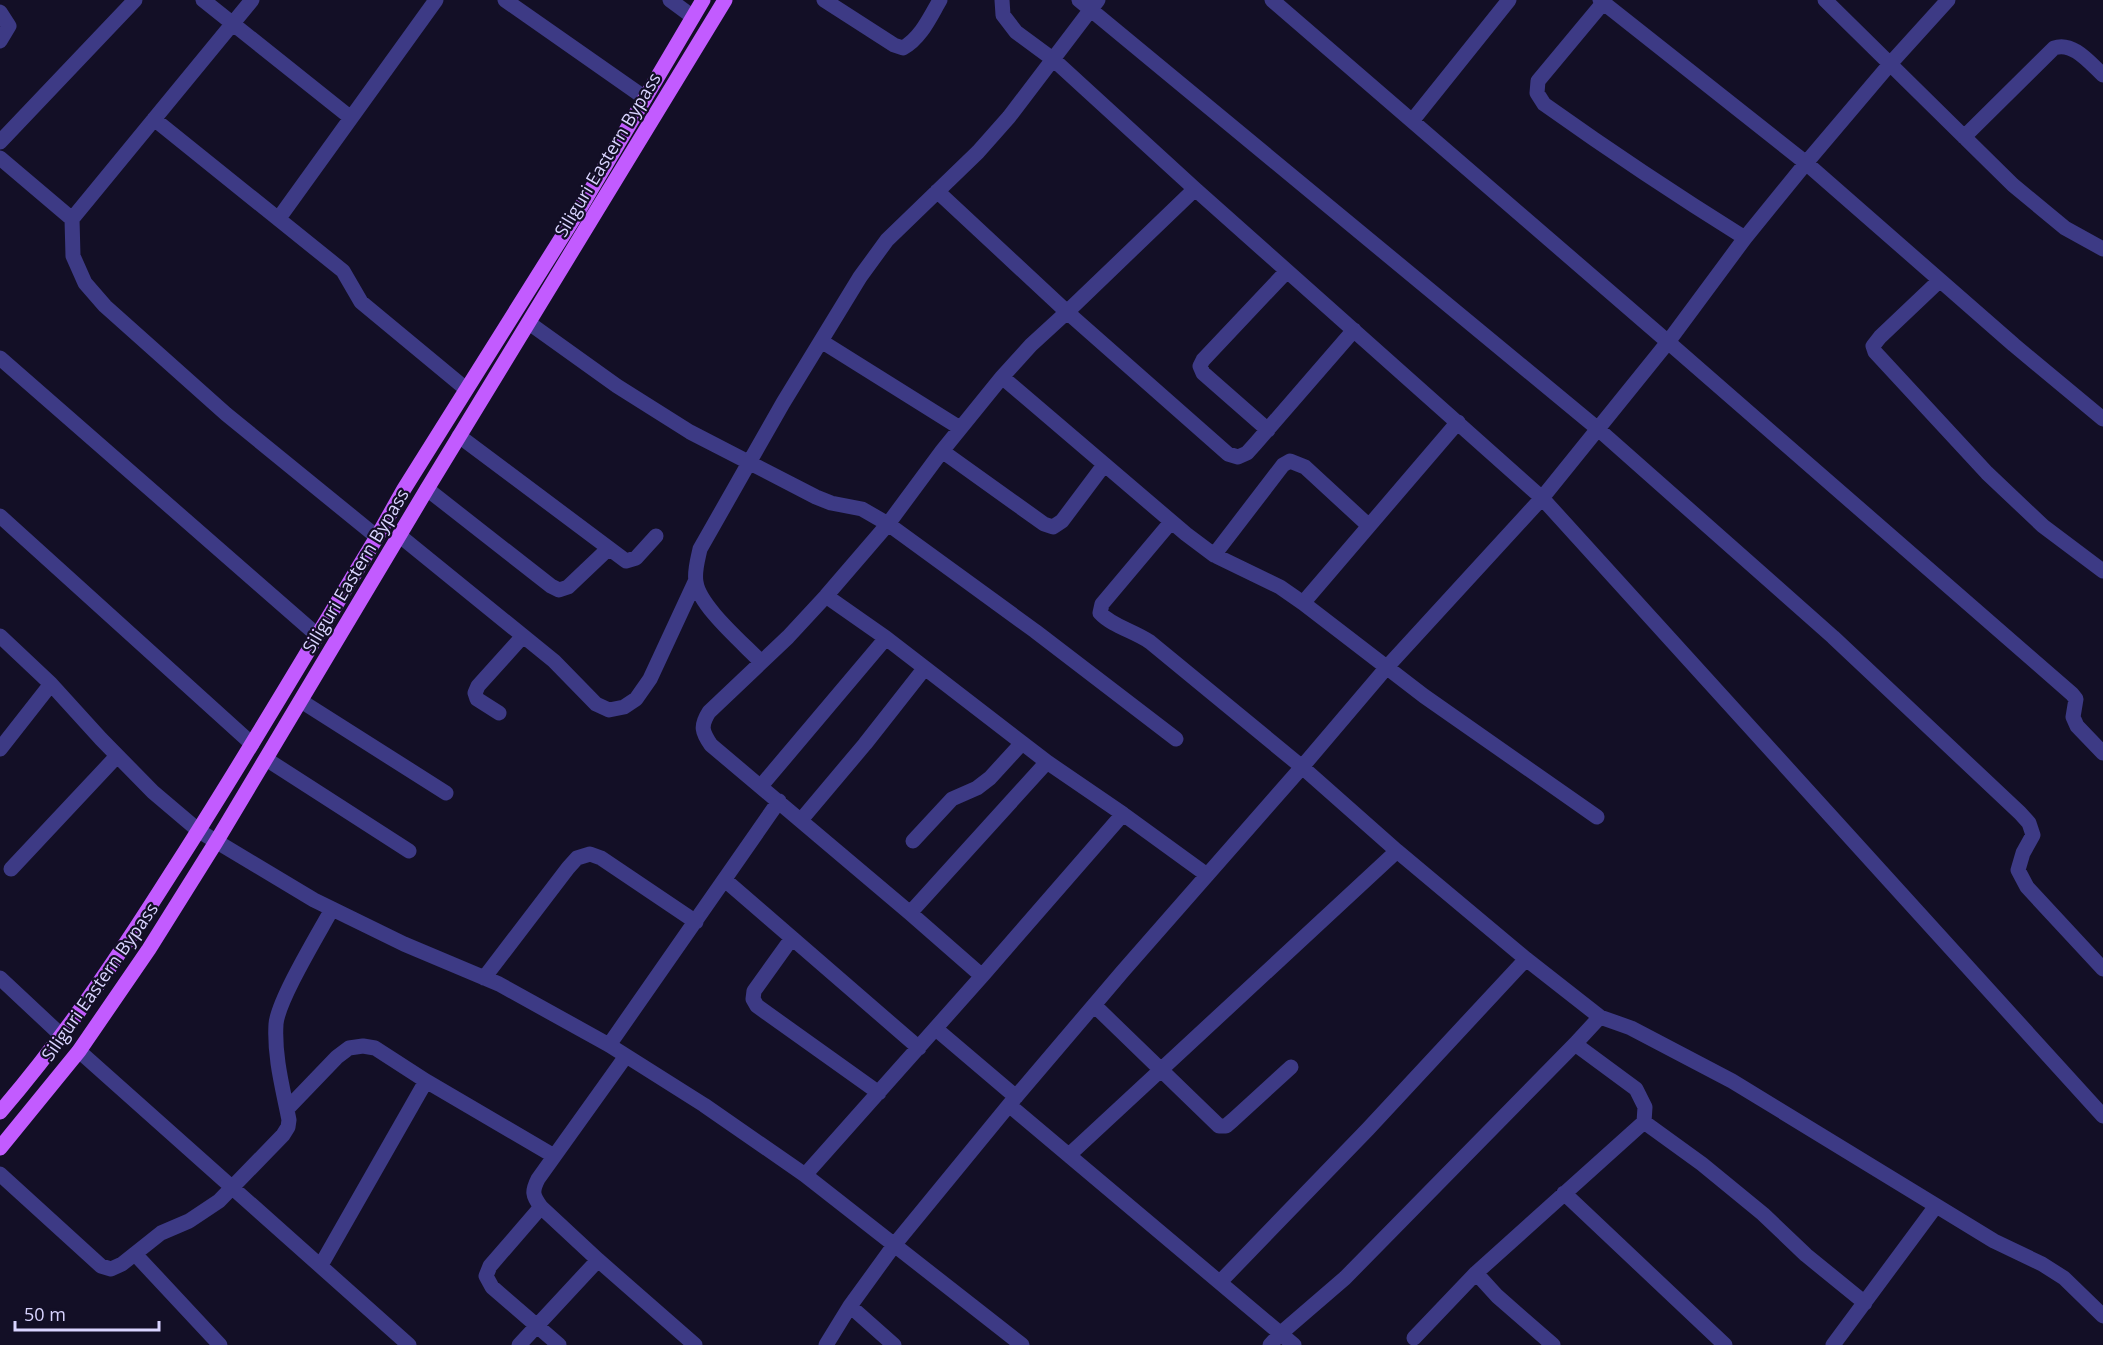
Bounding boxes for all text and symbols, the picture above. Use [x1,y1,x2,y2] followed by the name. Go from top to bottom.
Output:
[548,68,666,241] street label: Siliguri Eastern Bypass
[296,484,414,657] street label: Siliguri Eastern Bypass
[35,898,163,1065] street label: Siliguri Eastern Bypass
[15,1294,159,1332] scale bar
[24,1302,66,1326] text: 50 m

